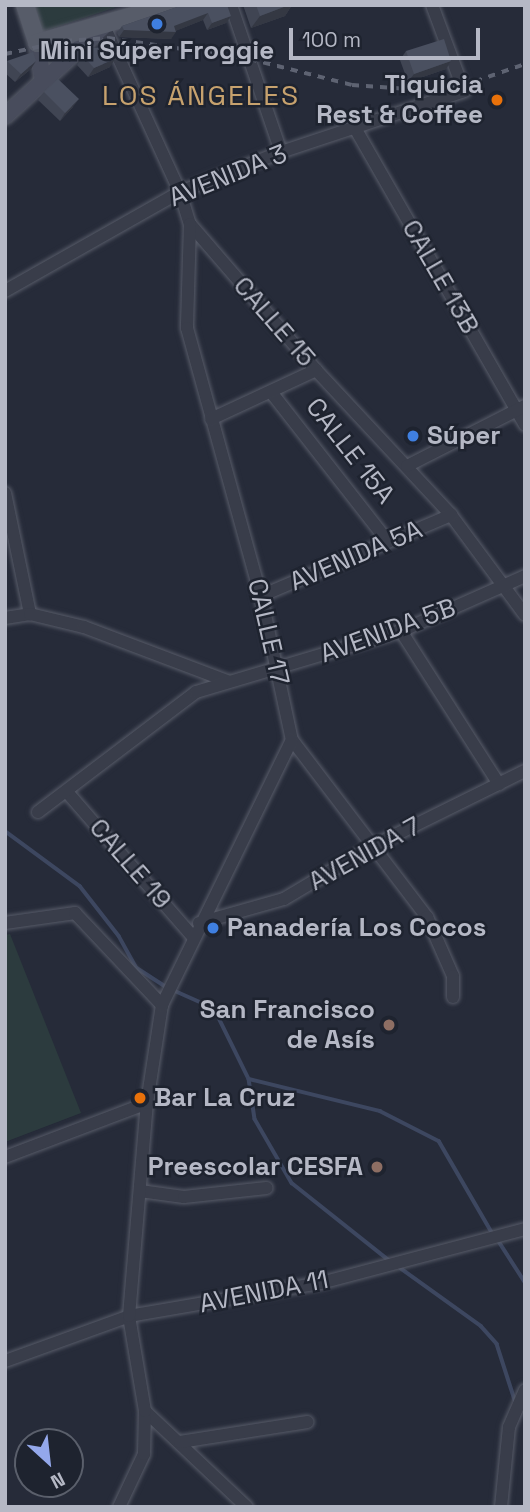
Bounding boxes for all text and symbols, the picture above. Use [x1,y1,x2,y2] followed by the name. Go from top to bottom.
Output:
[292,14,483,58] scale bar
[149,16,165,32] marker: Mini Súper Froggie
[302,26,361,53] text: 100 m
[40,35,274,67] place label: Mini Súper Froggie
[316,69,483,130] place label: Tiquicia Rest & Coffee
[103,78,299,112] district label: LOS ÁNGELES
[489,92,505,108] marker: Tiquicia Rest & Coffee
[164,138,292,214] street label: AVENIDA 3
[395,214,485,340] street label: CALLE 13B
[226,271,322,373] street label: CALLE 15
[299,392,401,510] street label: CALLE 15A
[427,420,501,452] place label: Súper
[405,428,421,444] marker: Súper
[285,514,427,598] street label: AVENIDA 5A
[241,576,295,688] street label: CALLE 17
[316,592,460,670] street label: AVENIDA 5B
[303,810,427,898] street label: AVENIDA 7
[82,812,178,916] street label: CALLE 19
[227,912,486,944] place label: Panadería Los Cocos
[205,920,221,936] marker: Panadería Los Cocos
[200,994,375,1056] place label: San Francisco de Asís
[381,1017,397,1033] marker: San Francisco de Asís
[154,1082,295,1114] place label: Bar La Cruz
[132,1090,148,1106] marker: Bar La Cruz
[148,1151,363,1183] place label: Preescolar CESFA
[369,1159,385,1175] marker: Preescolar CESFA
[197,1264,331,1320] street label: AVENIDA 11
[14,1428,84,1498] north arrow
[47,1466,69,1494] text: N

